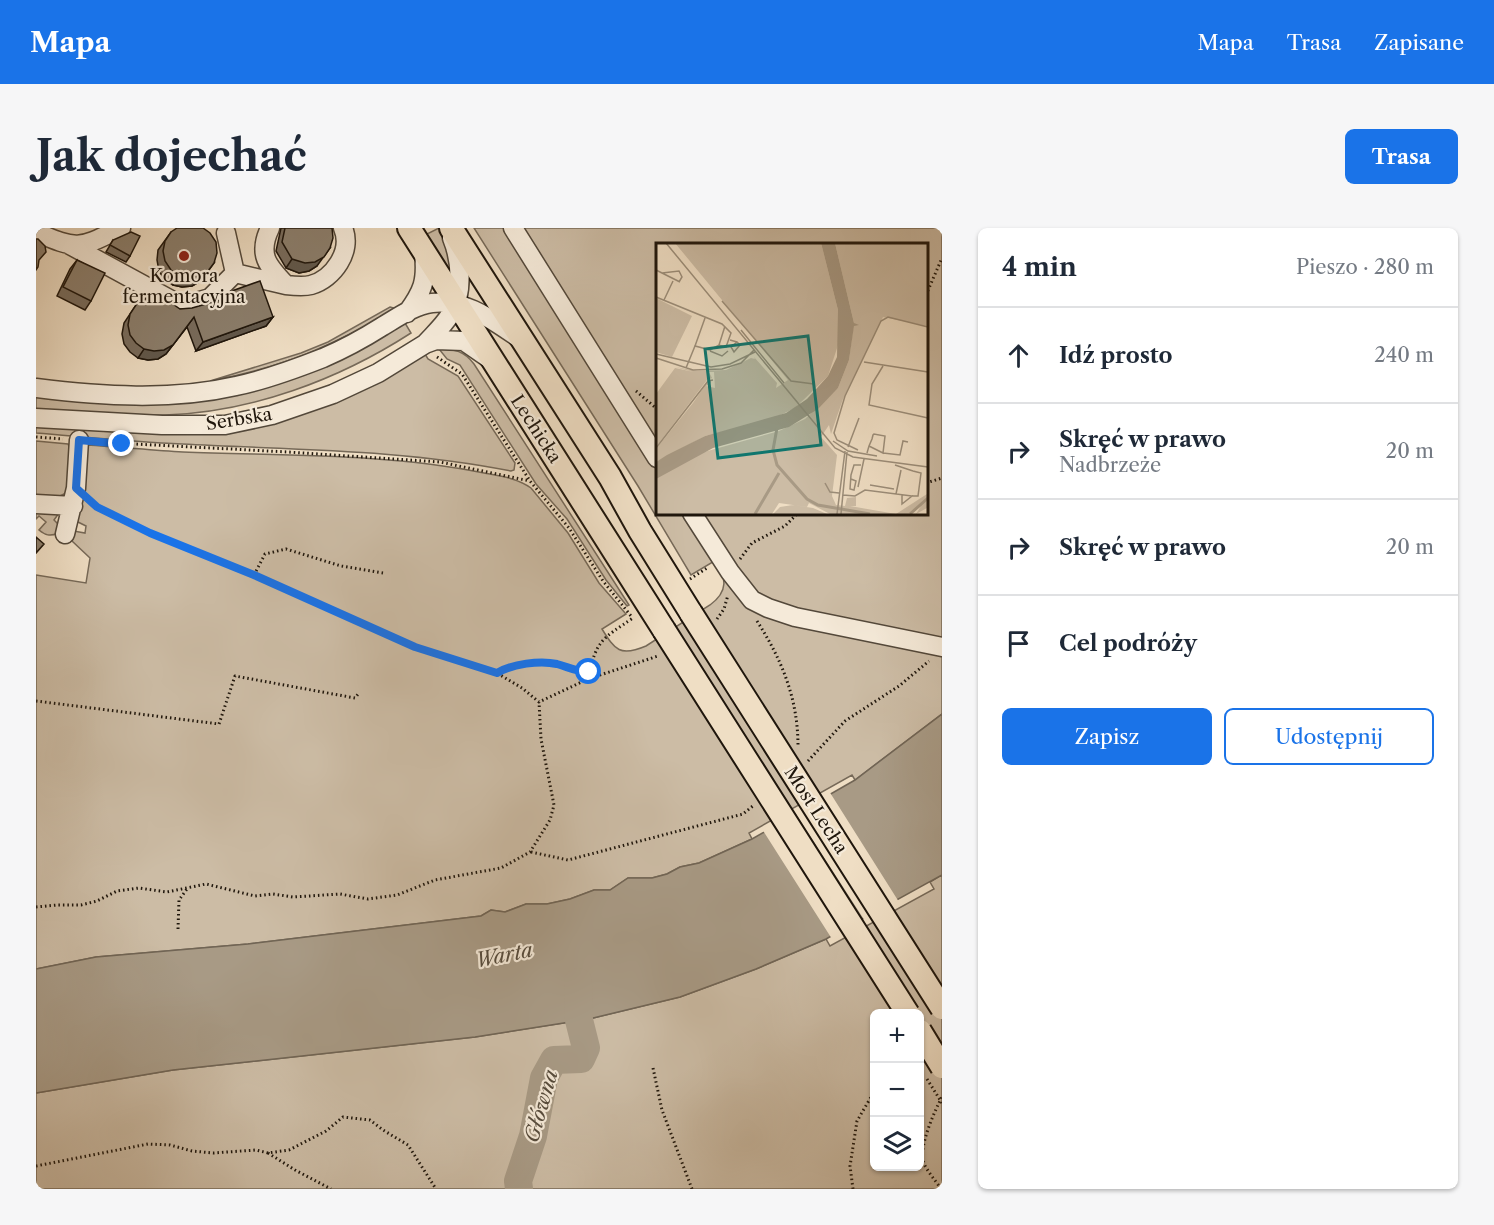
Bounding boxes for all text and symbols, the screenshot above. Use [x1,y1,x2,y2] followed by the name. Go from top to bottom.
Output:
[30,25,111,59] text: Mapa
[1198,30,1254,55] text: Mapa
[1287,30,1341,55] text: Trasa
[1374,30,1464,55] text: Zapisane
[1345,129,1458,184] button: Trasa
[36,130,307,182] text: Jak dojechać
[656,243,927,514] inset map
[177,249,191,263] marker: Komora fermentacyjna
[1002,251,1077,283] text: 4 min
[1296,255,1434,279] text: Pieszo · 280 m
[123,265,246,308] place label: Komora fermentacyjna
[1002,339,1035,372] icon: ahead
[1059,342,1173,369] text: Idź prosto
[1374,343,1434,367] text: 240 m
[506,391,566,468] street label: Lechicka
[204,403,274,435] street label: Serbska
[1059,426,1226,453] text: Skręć w prawo
[108,430,134,456] route end
[1002,435,1035,468] icon: right
[1386,439,1434,463] text: 20 m
[1059,453,1161,477] text: Nadbrzeże
[1002,531,1035,564] icon: right
[1059,534,1226,561] text: Skręć w prawo
[1386,535,1434,559] text: 20 m
[1002,627,1035,660] icon: arrive
[1059,630,1197,657] text: Cel podróży
[575,658,601,684] route start
[1002,708,1212,765] button: Zapisz
[1224,708,1434,765] button: Udostępnij
[780,762,853,858] street label: Most Lecha
[473,938,535,972] water label: Warta
[870,1009,924,1171] map controls
[870,1009,924,1063] button: +
[870,1063,924,1117] button: −
[519,1067,563,1145] water label: Główna
[870,1117,924,1171] button: layers

